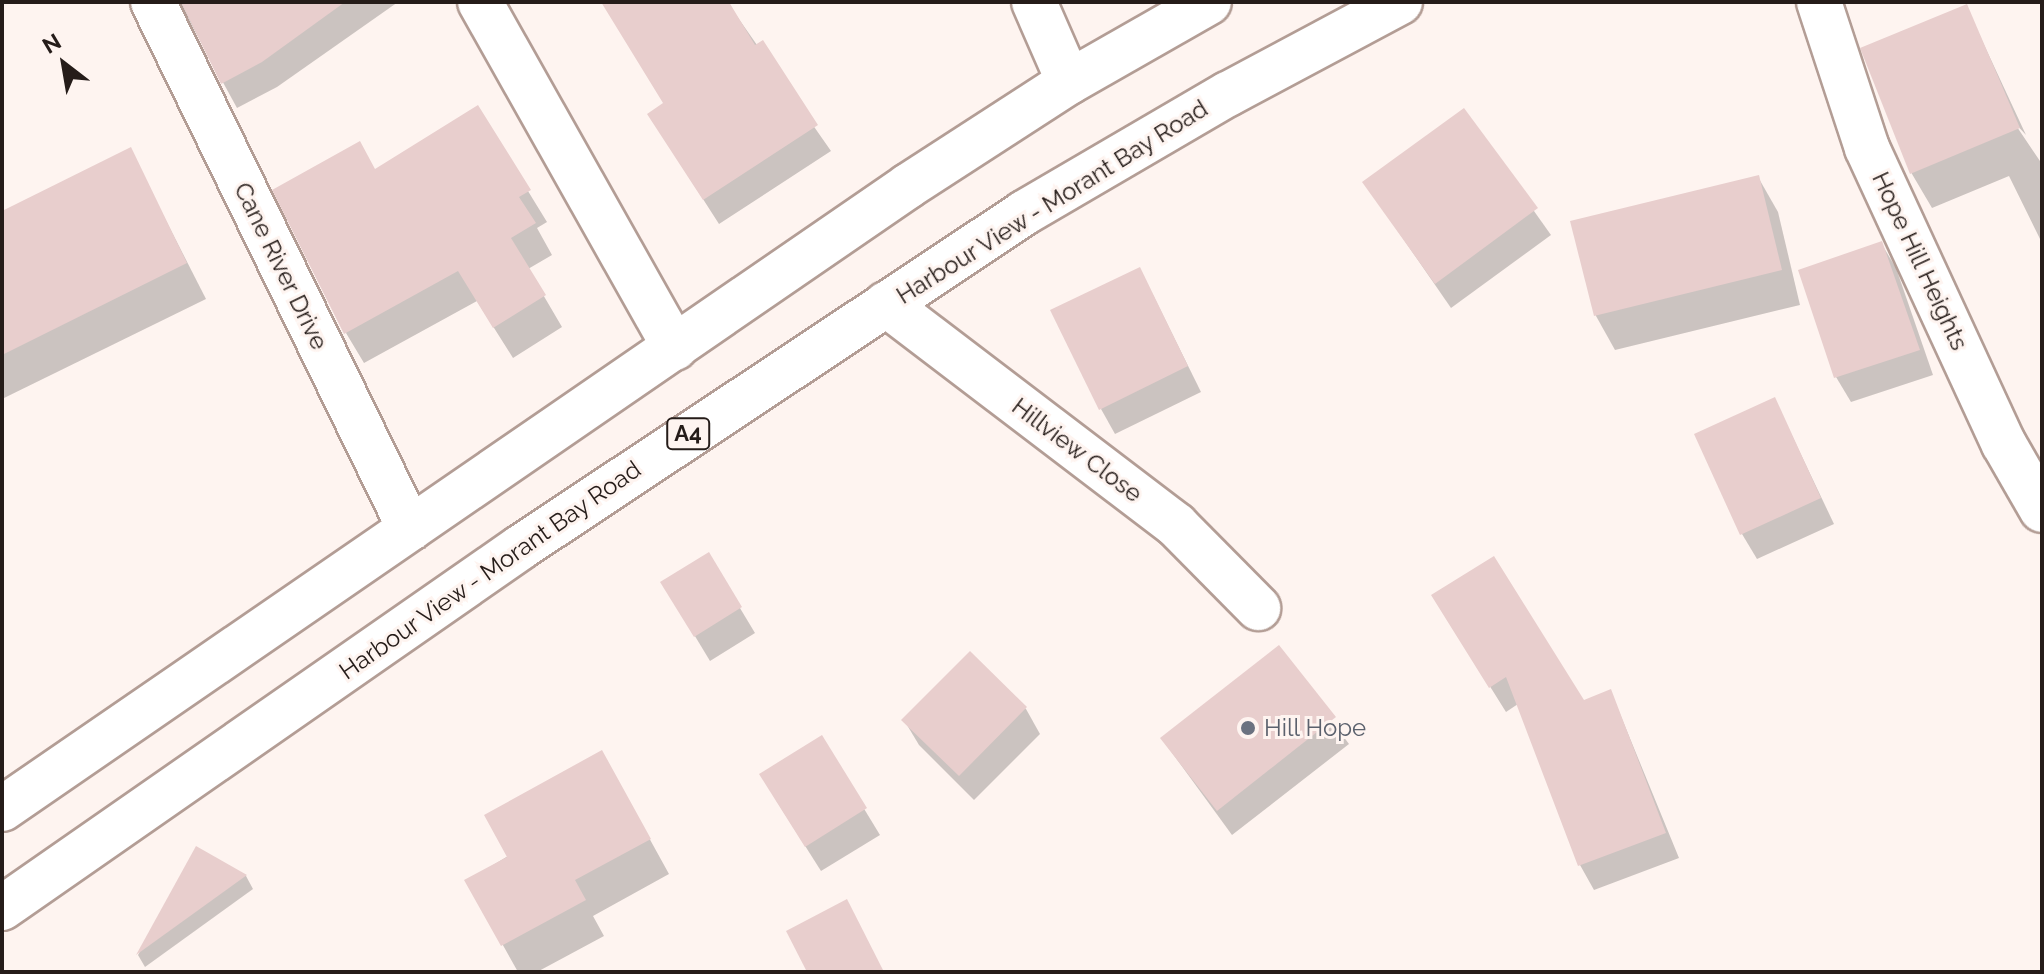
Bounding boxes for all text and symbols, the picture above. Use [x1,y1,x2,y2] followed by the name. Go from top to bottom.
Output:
[24,24,104,104] north arrow
[38,28,66,59] text: N
[890,93,1214,311] street label: Harbour View - Morant Bay Road
[1866,167,1974,355] street label: Hope Hill Heights
[228,178,334,354] street label: Cane River Drive
[1006,392,1148,508] street label: Hillview Close
[666,416,710,452] road number: A4
[333,454,647,686] street label: Harbour View - Morant Bay Road
[1264,714,1367,742] place label: Hill Hope
[1239,719,1257,737] marker: Hill Hope

